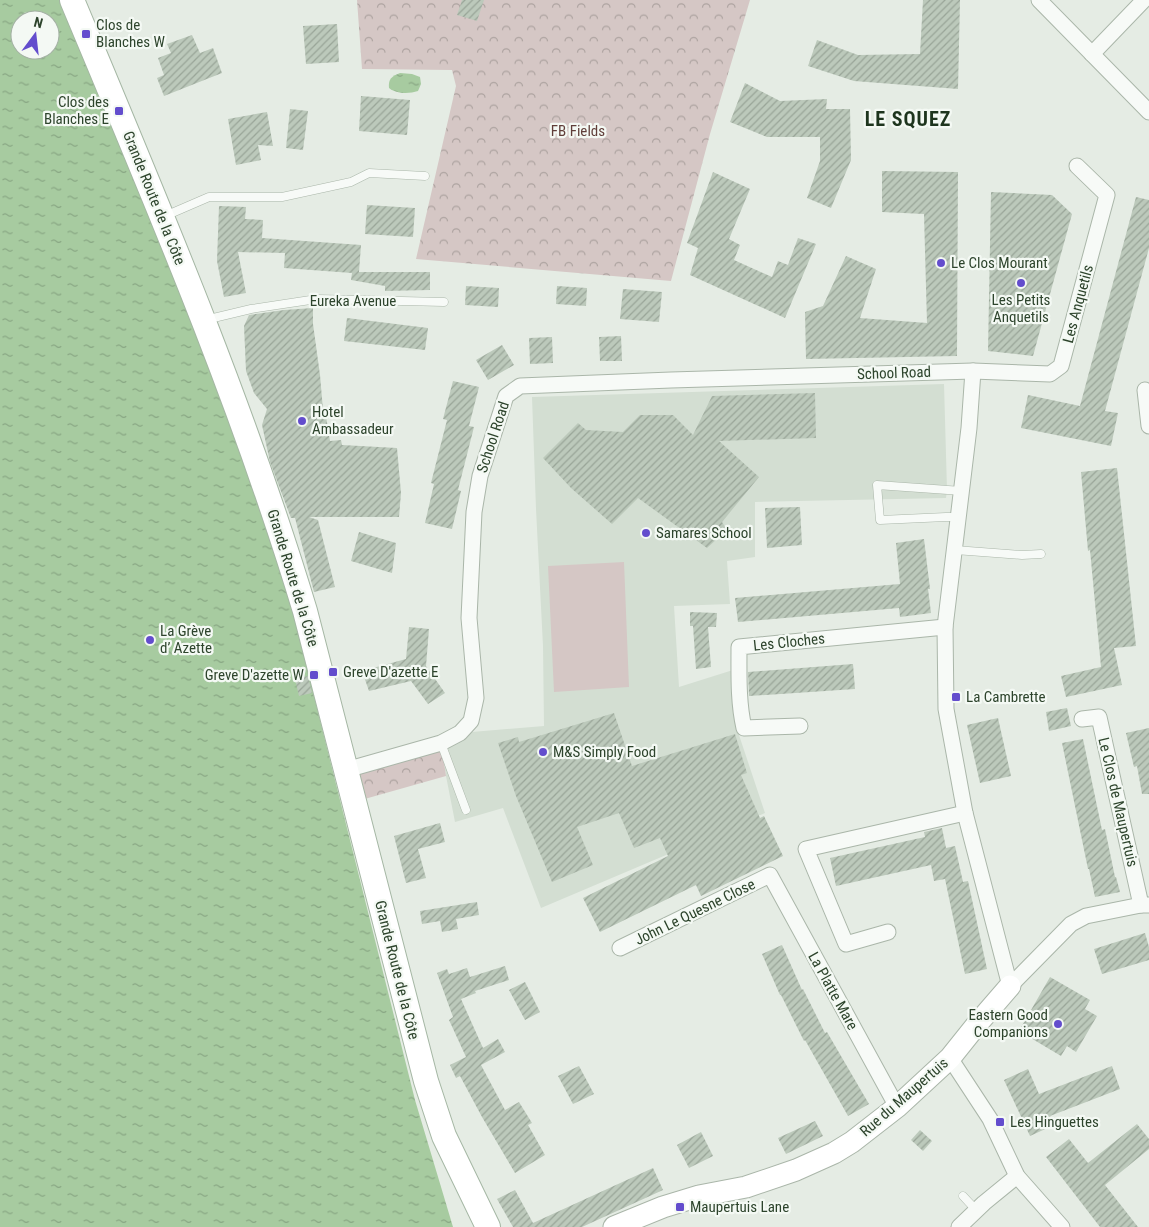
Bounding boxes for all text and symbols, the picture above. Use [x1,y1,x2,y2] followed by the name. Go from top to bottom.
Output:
[10,10,60,60] north arrow
[32,14,45,31] text: N
[96,16,166,51] place label: Clos de Blanches W
[80,28,92,40] marker: Clos de Blanches W
[44,93,109,128] place label: Clos des Blanches E
[113,105,125,117] marker: Clos des Blanches E
[865,107,951,131] district label: LE SQUEZ
[551,122,605,140] park label: FB Fields
[119,128,189,268] street label: Grande Route de la Côte
[951,254,1048,272] place label: Le Clos Mourant
[935,257,947,269] marker: Le Clos Mourant
[1059,263,1097,345] street label: Les Anquetils
[1015,277,1027,289] marker: Les Petits Anquetils
[992,291,1051,326] place label: Les Petits Anquetils
[310,292,396,310] street label: Eureka Avenue
[857,363,931,383] street label: School Road
[473,399,513,475] street label: School Road
[312,403,394,438] place label: Hotel Ambassadeur
[296,415,308,427] marker: Hotel Ambassadeur
[264,507,322,649] street label: Grande Route de la Côte
[656,524,752,542] place label: Samares School
[640,527,652,539] marker: Samares School
[160,622,212,657] place label: La Grève d’ Azette
[752,629,826,655] street label: Les Cloches
[144,634,156,646] marker: La Grève d’ Azette
[343,663,438,681] place label: Greve D'azette E
[205,666,305,684] place label: Greve D'azette W
[327,666,339,678] marker: Greve D'azette E
[308,669,320,681] marker: Greve D'azette W
[966,688,1046,706] place label: La Cambrette
[950,691,962,703] marker: La Cambrette
[1094,735,1142,869] street label: Le Clos de Maupertuis
[553,743,656,761] place label: M&S Simply Food
[537,746,549,758] marker: M&S Simply Food
[632,875,758,949] street label: John Le Quesne Close
[371,899,423,1041] street label: Grande Route de la Côte
[804,949,862,1033] street label: La Platte Mare
[968,1006,1048,1041] place label: Eastern Good Companions
[1052,1018,1064,1030] marker: Eastern Good Companions
[856,1054,952,1140] street label: Rue du Maupertuis
[1010,1113,1099,1131] place label: Les Hinguettes
[994,1116,1006,1128] marker: Les Hinguettes
[690,1198,789,1216] place label: Maupertuis Lane
[674,1201,686,1213] marker: Maupertuis Lane

